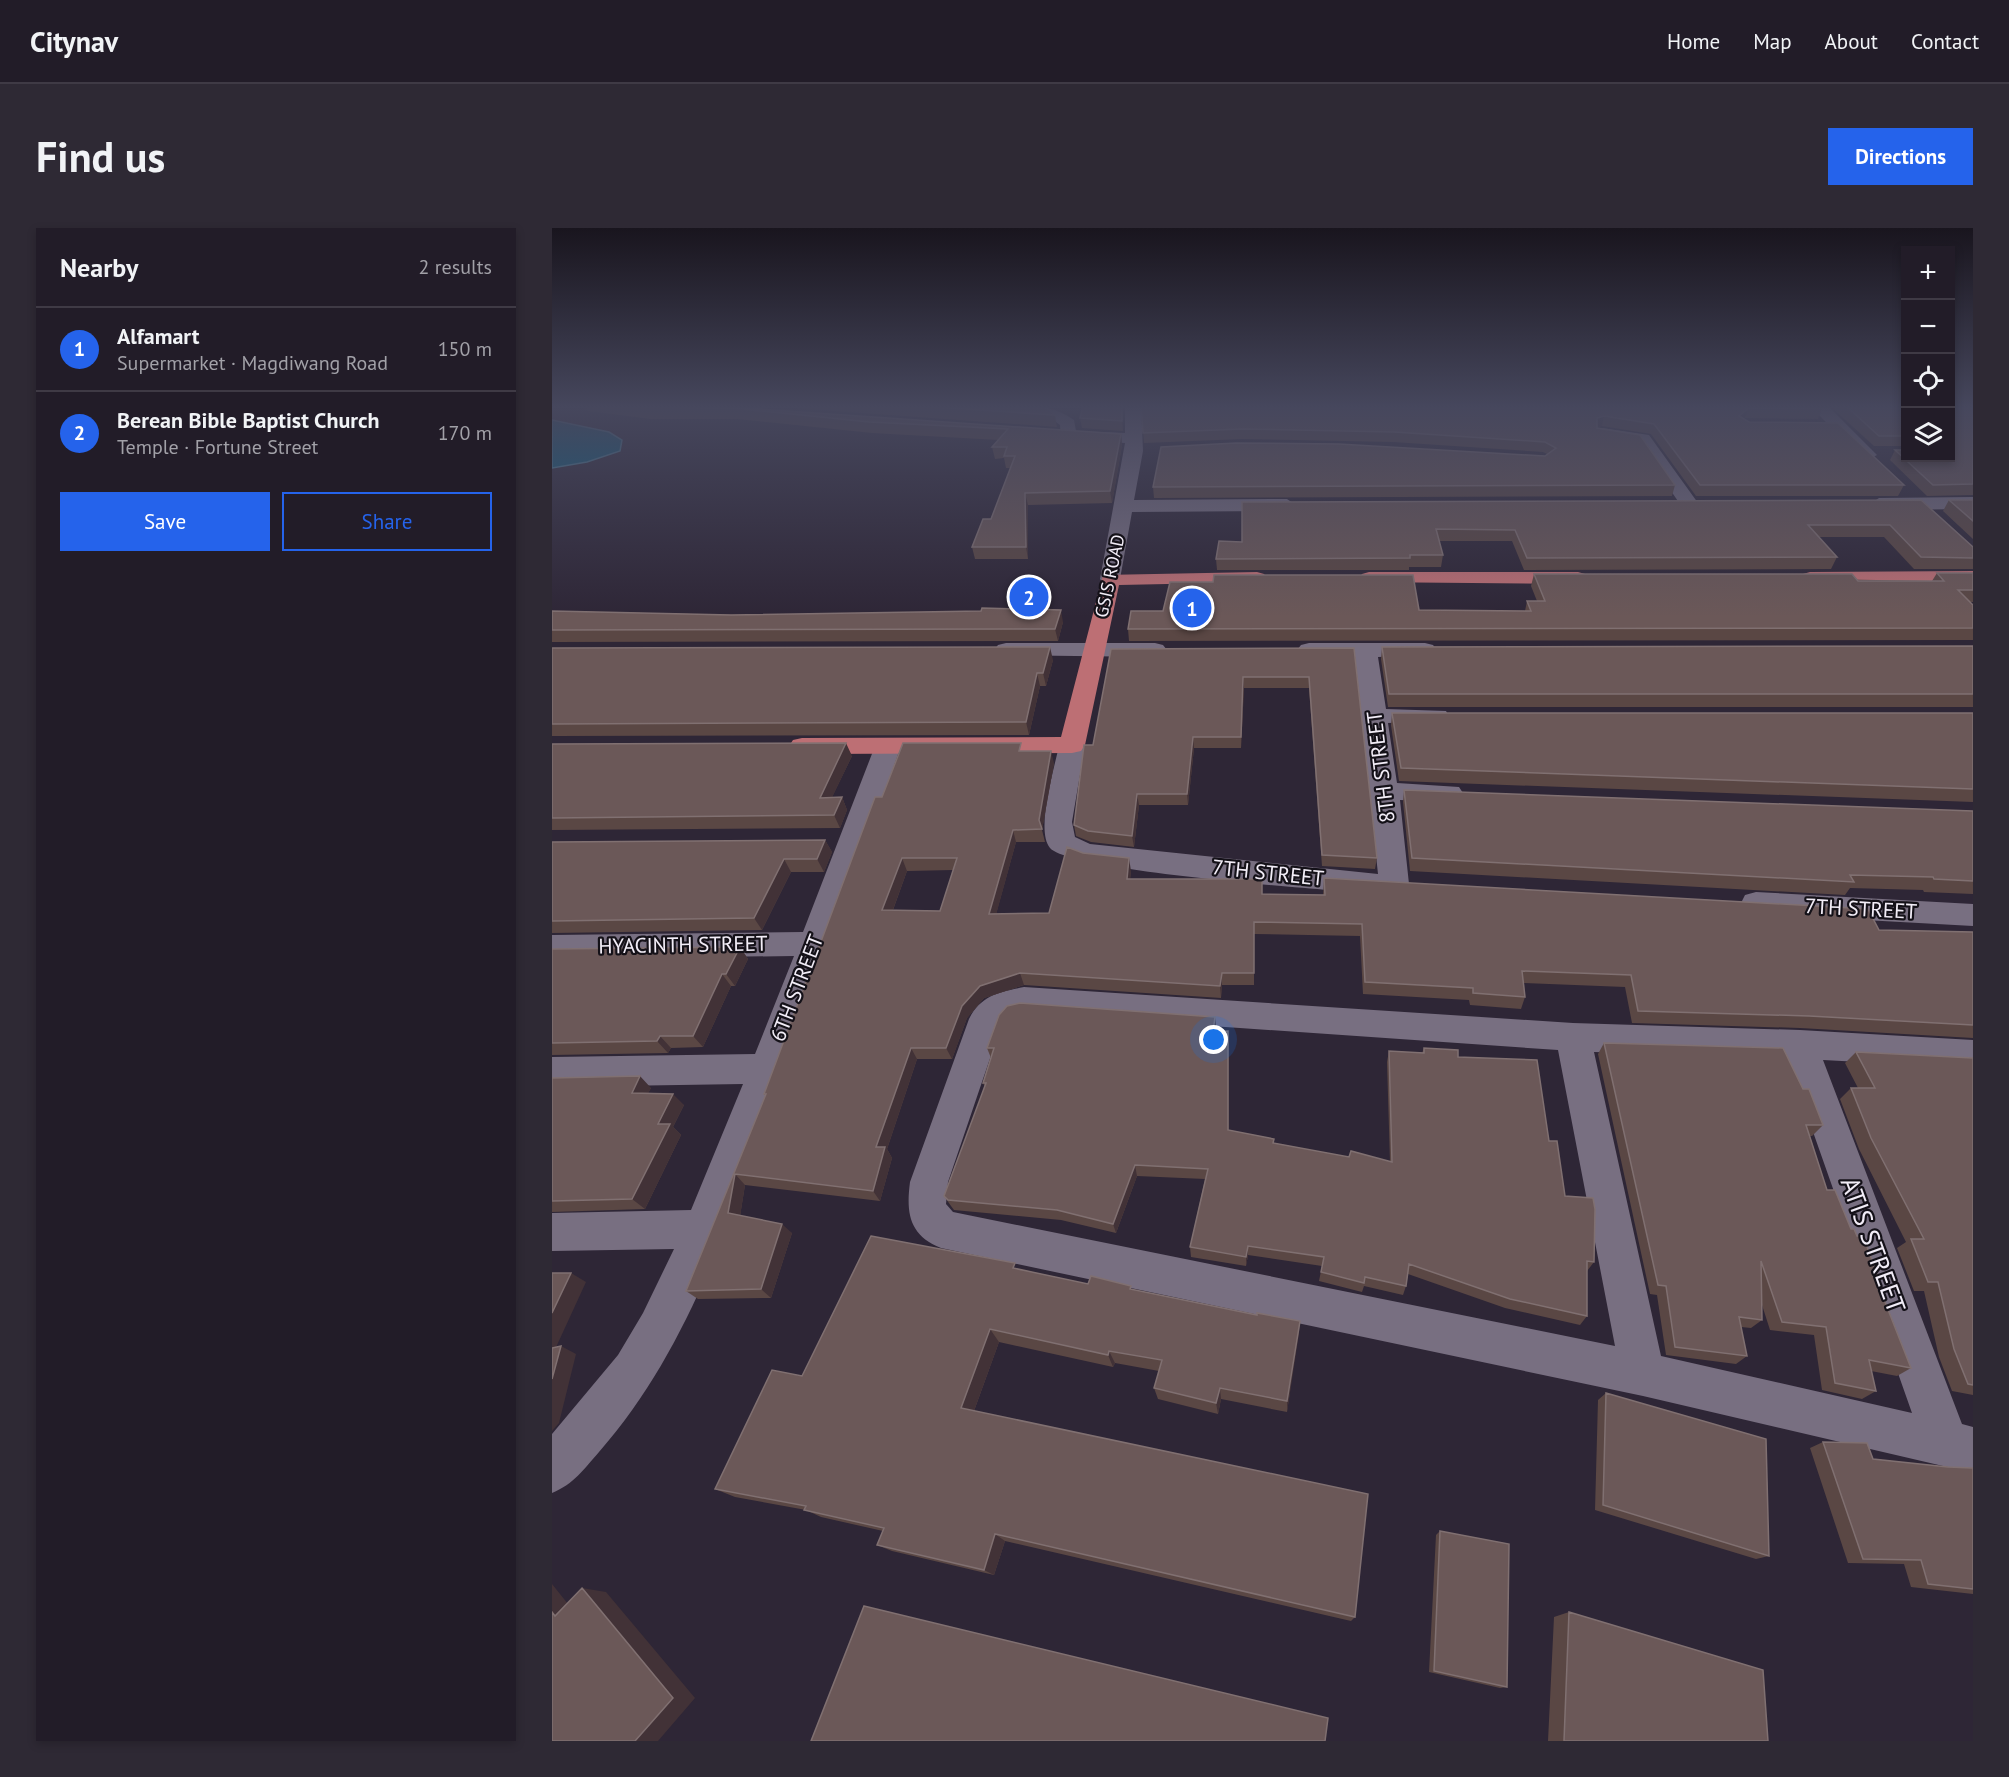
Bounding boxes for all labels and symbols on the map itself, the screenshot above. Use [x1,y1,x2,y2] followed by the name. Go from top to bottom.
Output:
[1090,532,1130,619] street label: GSIS ROAD
[1010,574,1048,620] pin: 2
[1172,586,1212,631] pin: 1
[1360,709,1401,824] street label: 8TH STREET
[1211,853,1326,892] street label: 7TH STREET
[1804,892,1918,925] street label: 7TH STREET
[598,930,768,959] street label: HYACINTH STREET
[764,930,829,1045] street label: 6TH STREET
[1199,1025,1228,1054] your location
[1834,1172,1913,1317] street label: ATIS STREET

